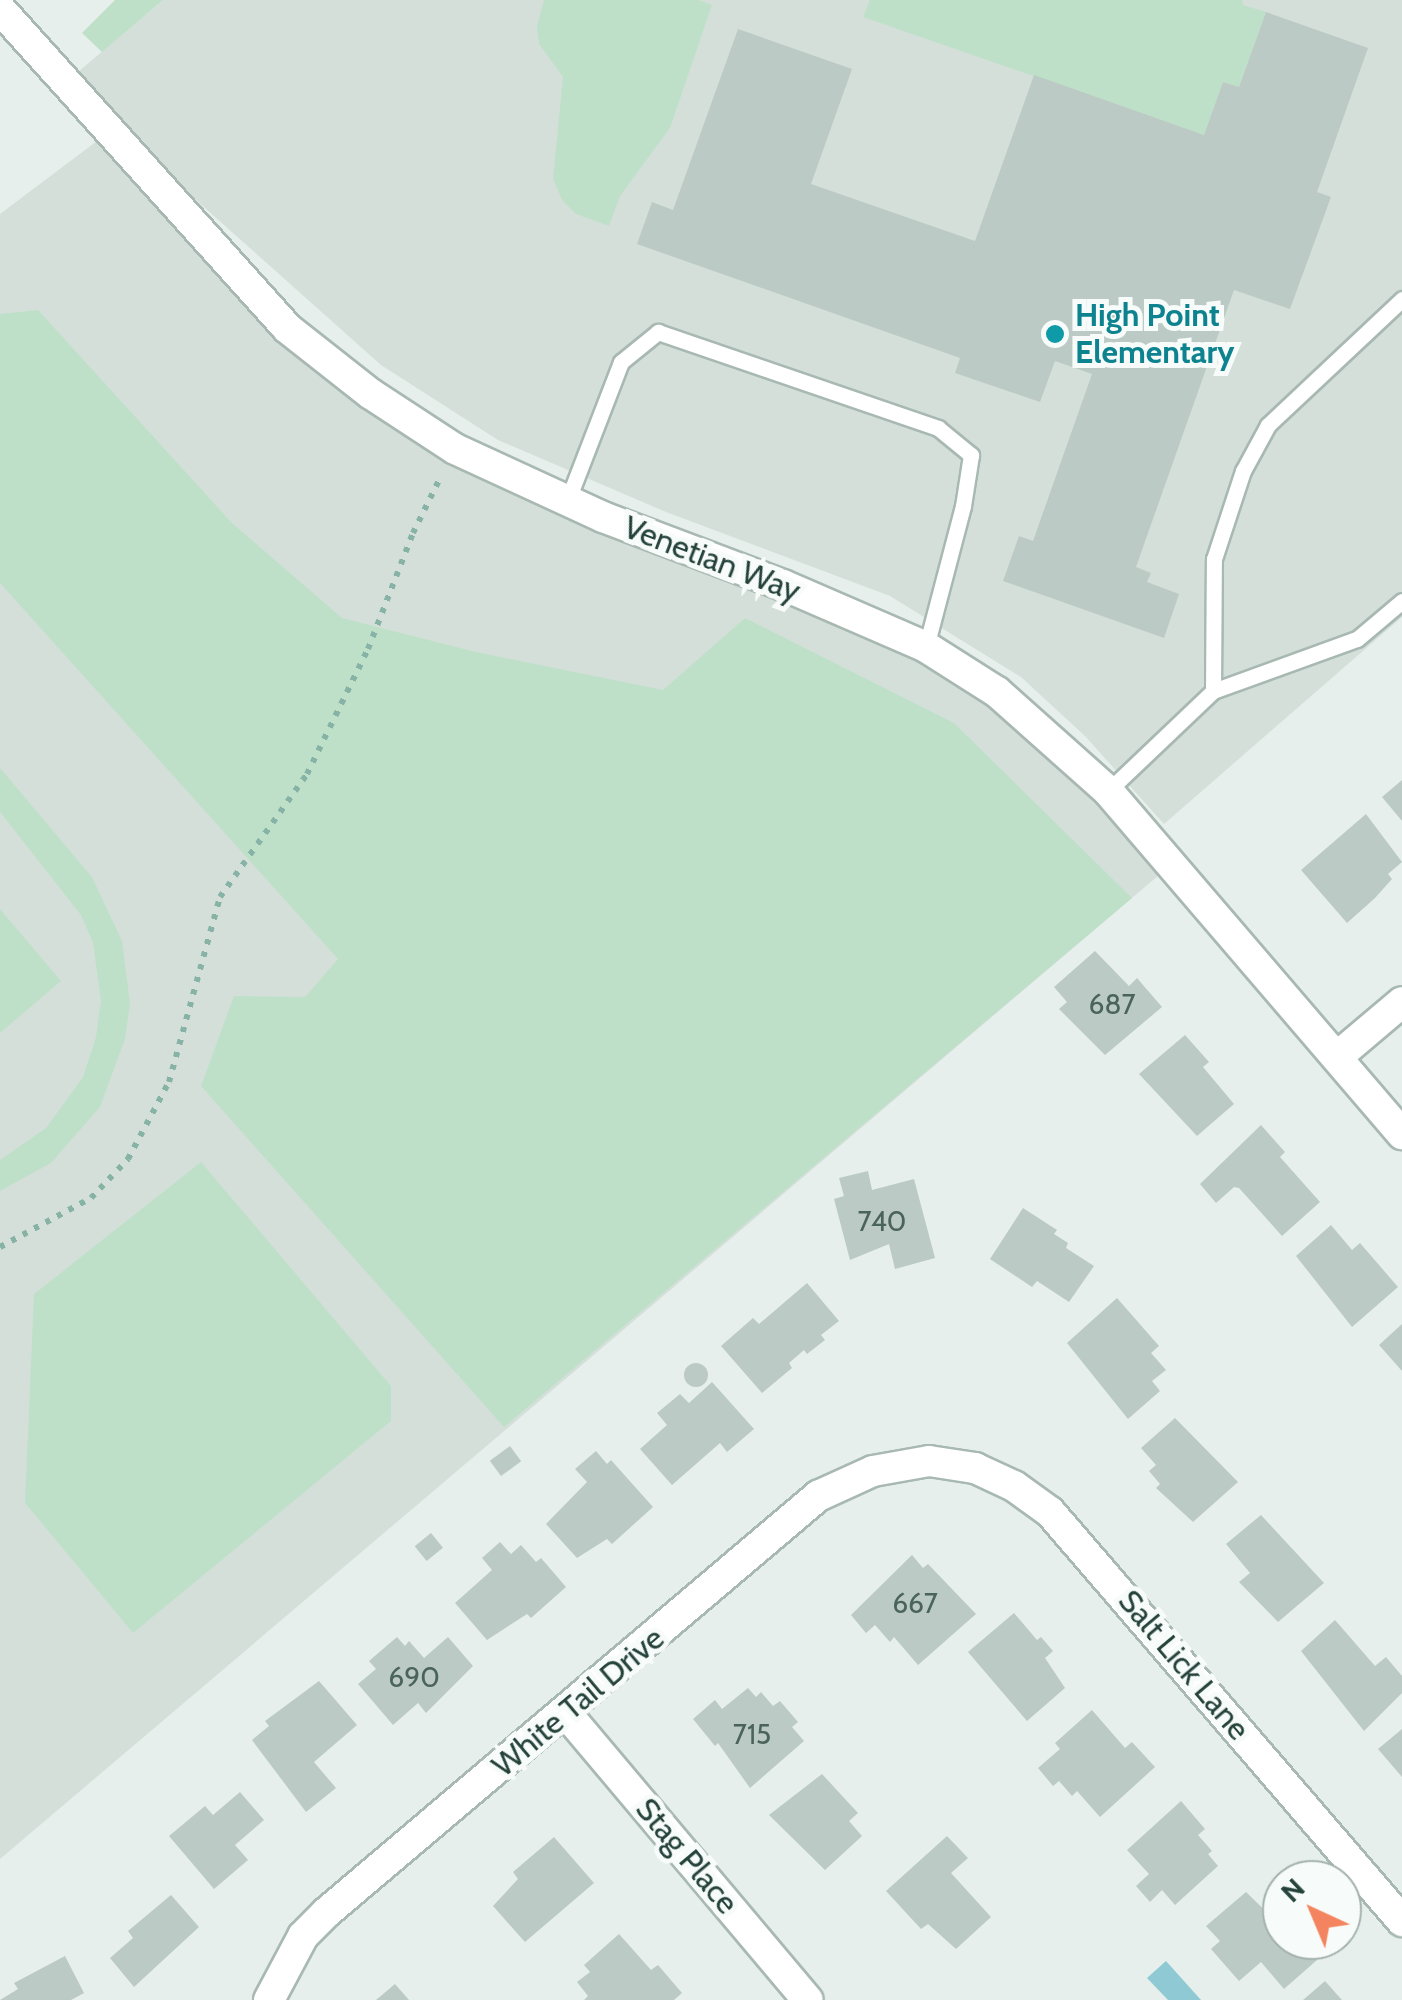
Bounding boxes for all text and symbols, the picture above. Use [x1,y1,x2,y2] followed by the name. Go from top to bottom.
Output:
[1075,297,1234,372] place label: High Point Elementary
[1044,323,1066,345] marker: High Point Elementary
[618,508,806,610] street label: Venetian Way
[1089,987,1135,1021] house number: 687
[858,1204,906,1238] house number: 740
[1110,1582,1258,1748] street label: Salt Lick Lane
[892,1586,938,1620] house number: 667
[484,1619,672,1785] street label: White Tail Drive
[388,1660,440,1694] house number: 690
[733,1717,771,1751] house number: 715
[628,1790,746,1922] street label: Stag Place
[1262,1860,1362,1960] north arrow
[1274,1871,1311,1909] text: N

